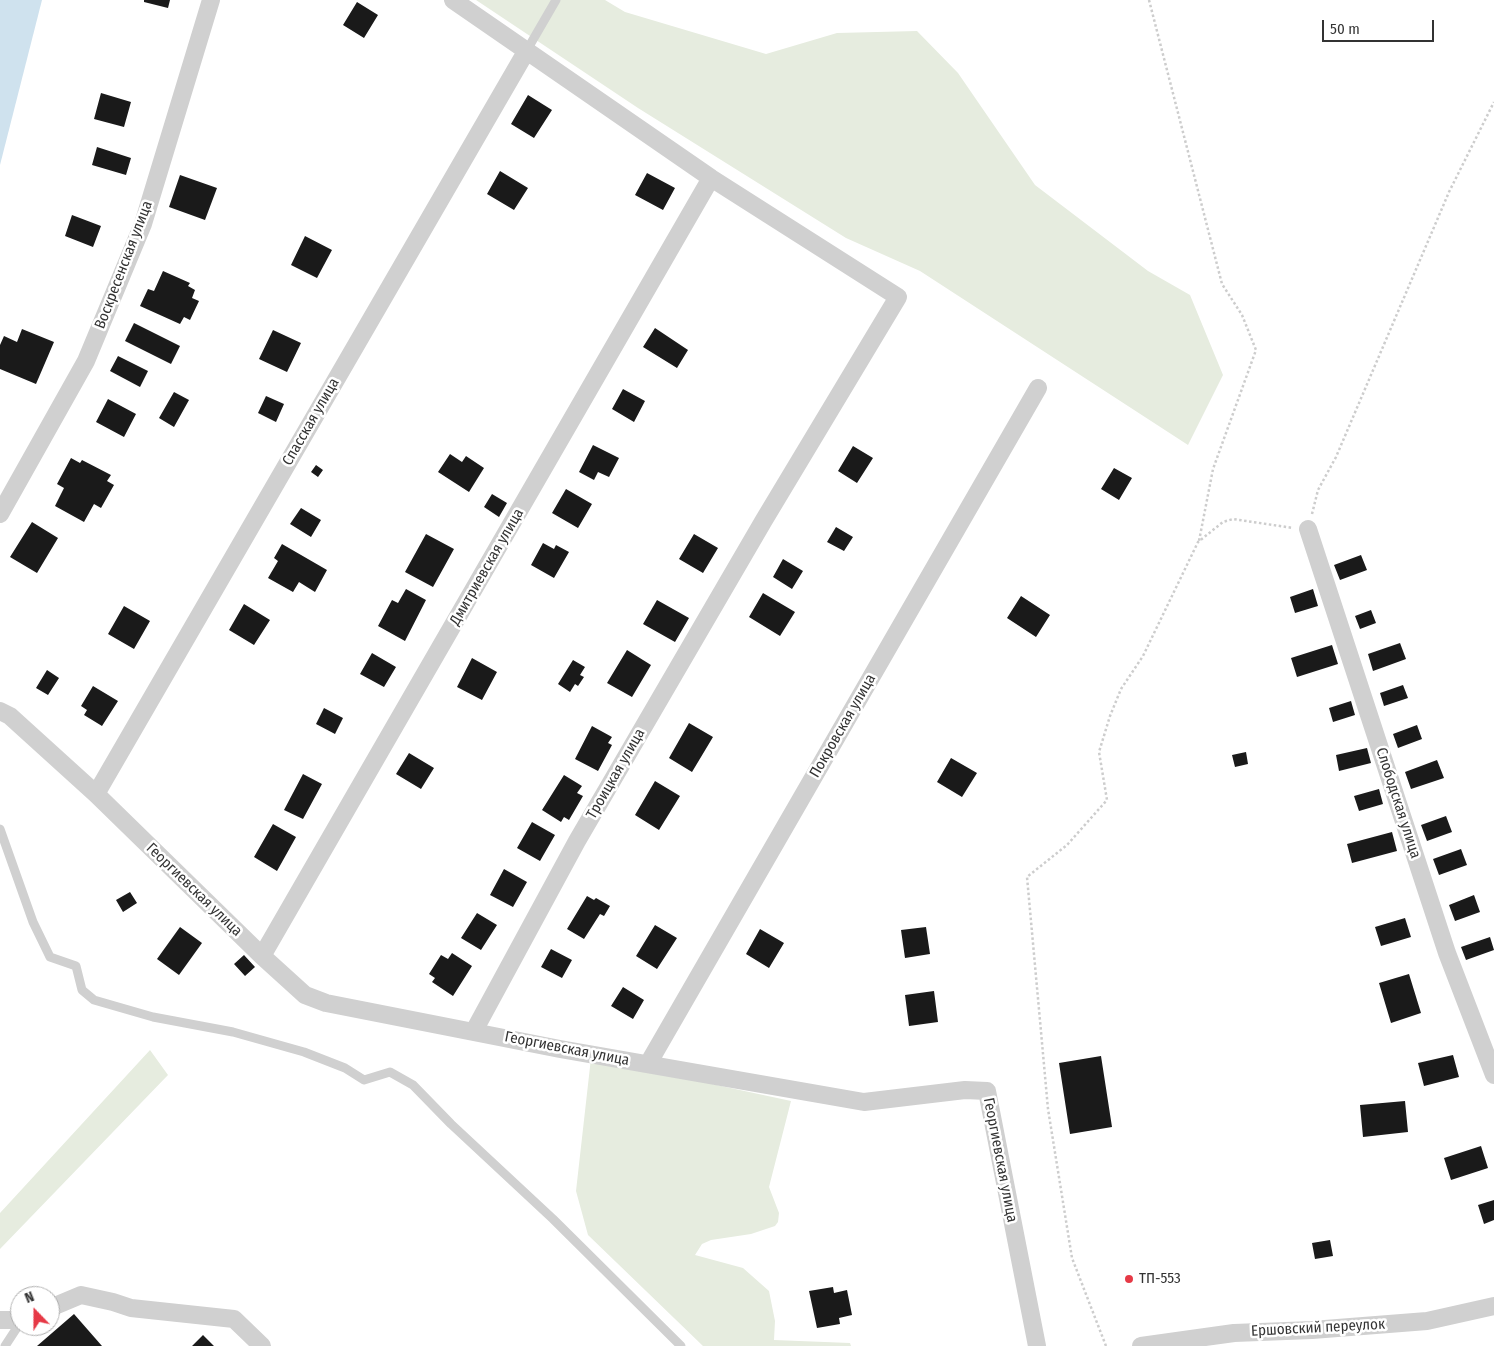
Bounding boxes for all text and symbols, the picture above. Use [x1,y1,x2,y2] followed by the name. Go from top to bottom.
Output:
[1324,10,1436,42] scale bar
[1330,20,1360,38] text: 50 m
[91,198,157,332] street label: Воскресенская улица
[279,375,343,469] street label: Спасская улица
[446,505,528,629] street label: Дмитриевская улица
[806,671,880,781] street label: Покровская улица
[583,726,649,822] street label: Троицкая улица
[1372,745,1424,861] street label: Слободская улица
[142,840,246,940] street label: Георгиевская улица
[503,1028,631,1070] street label: Георгиевская улица
[979,1096,1021,1224] street label: Георгиевская улица
[1139,1270,1181,1288] place label: ТП-553
[1123,1273,1135,1285] marker: ТП-553
[10,1286,60,1336] north arrow
[22,1288,37,1307] text: N
[1251,1316,1385,1340] street label: Ершовский переулок

